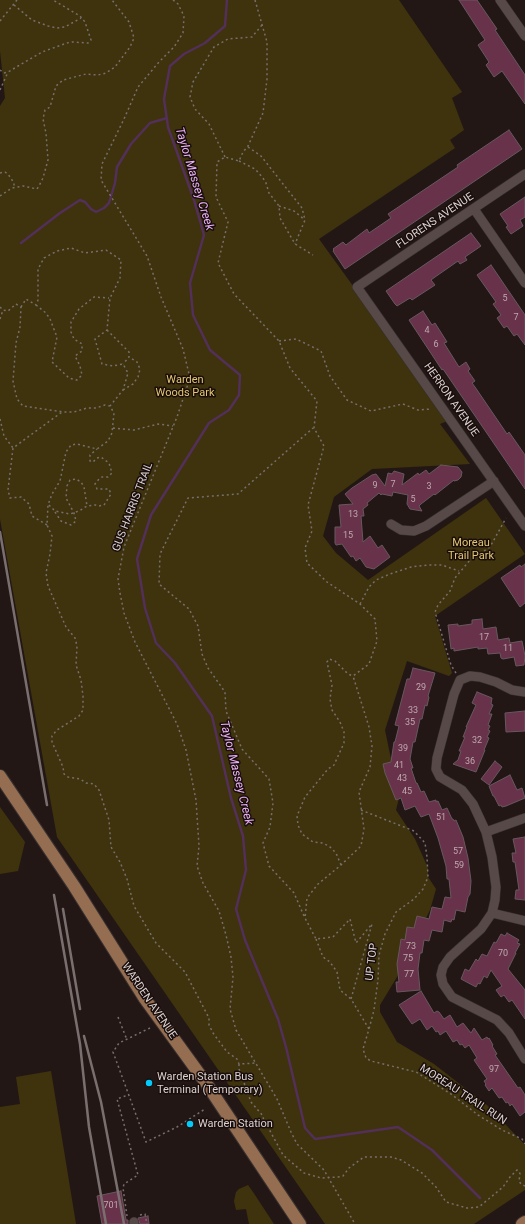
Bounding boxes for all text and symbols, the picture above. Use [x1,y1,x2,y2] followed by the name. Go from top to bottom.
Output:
[171,126,217,232] water label: Taylor Massey Creek
[394,190,476,252] street label: FLORENS AVENUE
[502,294,508,304] house number: 5
[513,313,519,323] house number: 7
[424,326,430,336] house number: 4
[433,340,439,350] house number: 6
[421,361,481,439] street label: HERRON AVENUE
[156,373,214,399] park label: Warden Woods Park
[110,461,156,553] street label: GUS HARRIS TRAIL
[390,480,396,490] house number: 7
[372,481,378,491] house number: 9
[426,482,432,492] house number: 3
[410,495,416,505] house number: 5
[348,510,358,520] house number: 13
[343,531,353,541] house number: 15
[448,536,494,562] park label: Moreau Trail Park
[479,633,489,643] house number: 17
[503,644,513,654] house number: 11
[416,683,426,693] house number: 29
[408,706,418,716] house number: 33
[405,718,415,728] house number: 35
[216,719,256,827] water label: Taylor Massey Creek
[472,736,482,746] house number: 32
[398,744,408,754] house number: 39
[465,757,475,767] house number: 36
[394,761,404,771] house number: 41
[397,774,407,784] house number: 43
[402,787,412,797] house number: 45
[436,813,446,823] house number: 51
[453,847,463,857] house number: 57
[454,861,464,871] house number: 59
[363,942,381,982] street label: UP TOP
[406,942,416,952] house number: 73
[498,949,508,959] house number: 70
[403,954,413,964] house number: 75
[119,961,179,1041] street label: WARDEN AVENUE
[404,970,414,980] house number: 77
[417,1062,509,1128] street label: MOREAU TRAIL RUN
[489,1065,499,1075] house number: 97
[157,1070,262,1096] place label: Warden Station Bus Terminal (Temporary)
[144,1078,154,1088] marker: Warden Station Bus Terminal (Temporary)
[198,1117,273,1131] place label: Warden Station
[185,1119,195,1129] marker: Warden Station
[103,1201,119,1211] house number: 701

